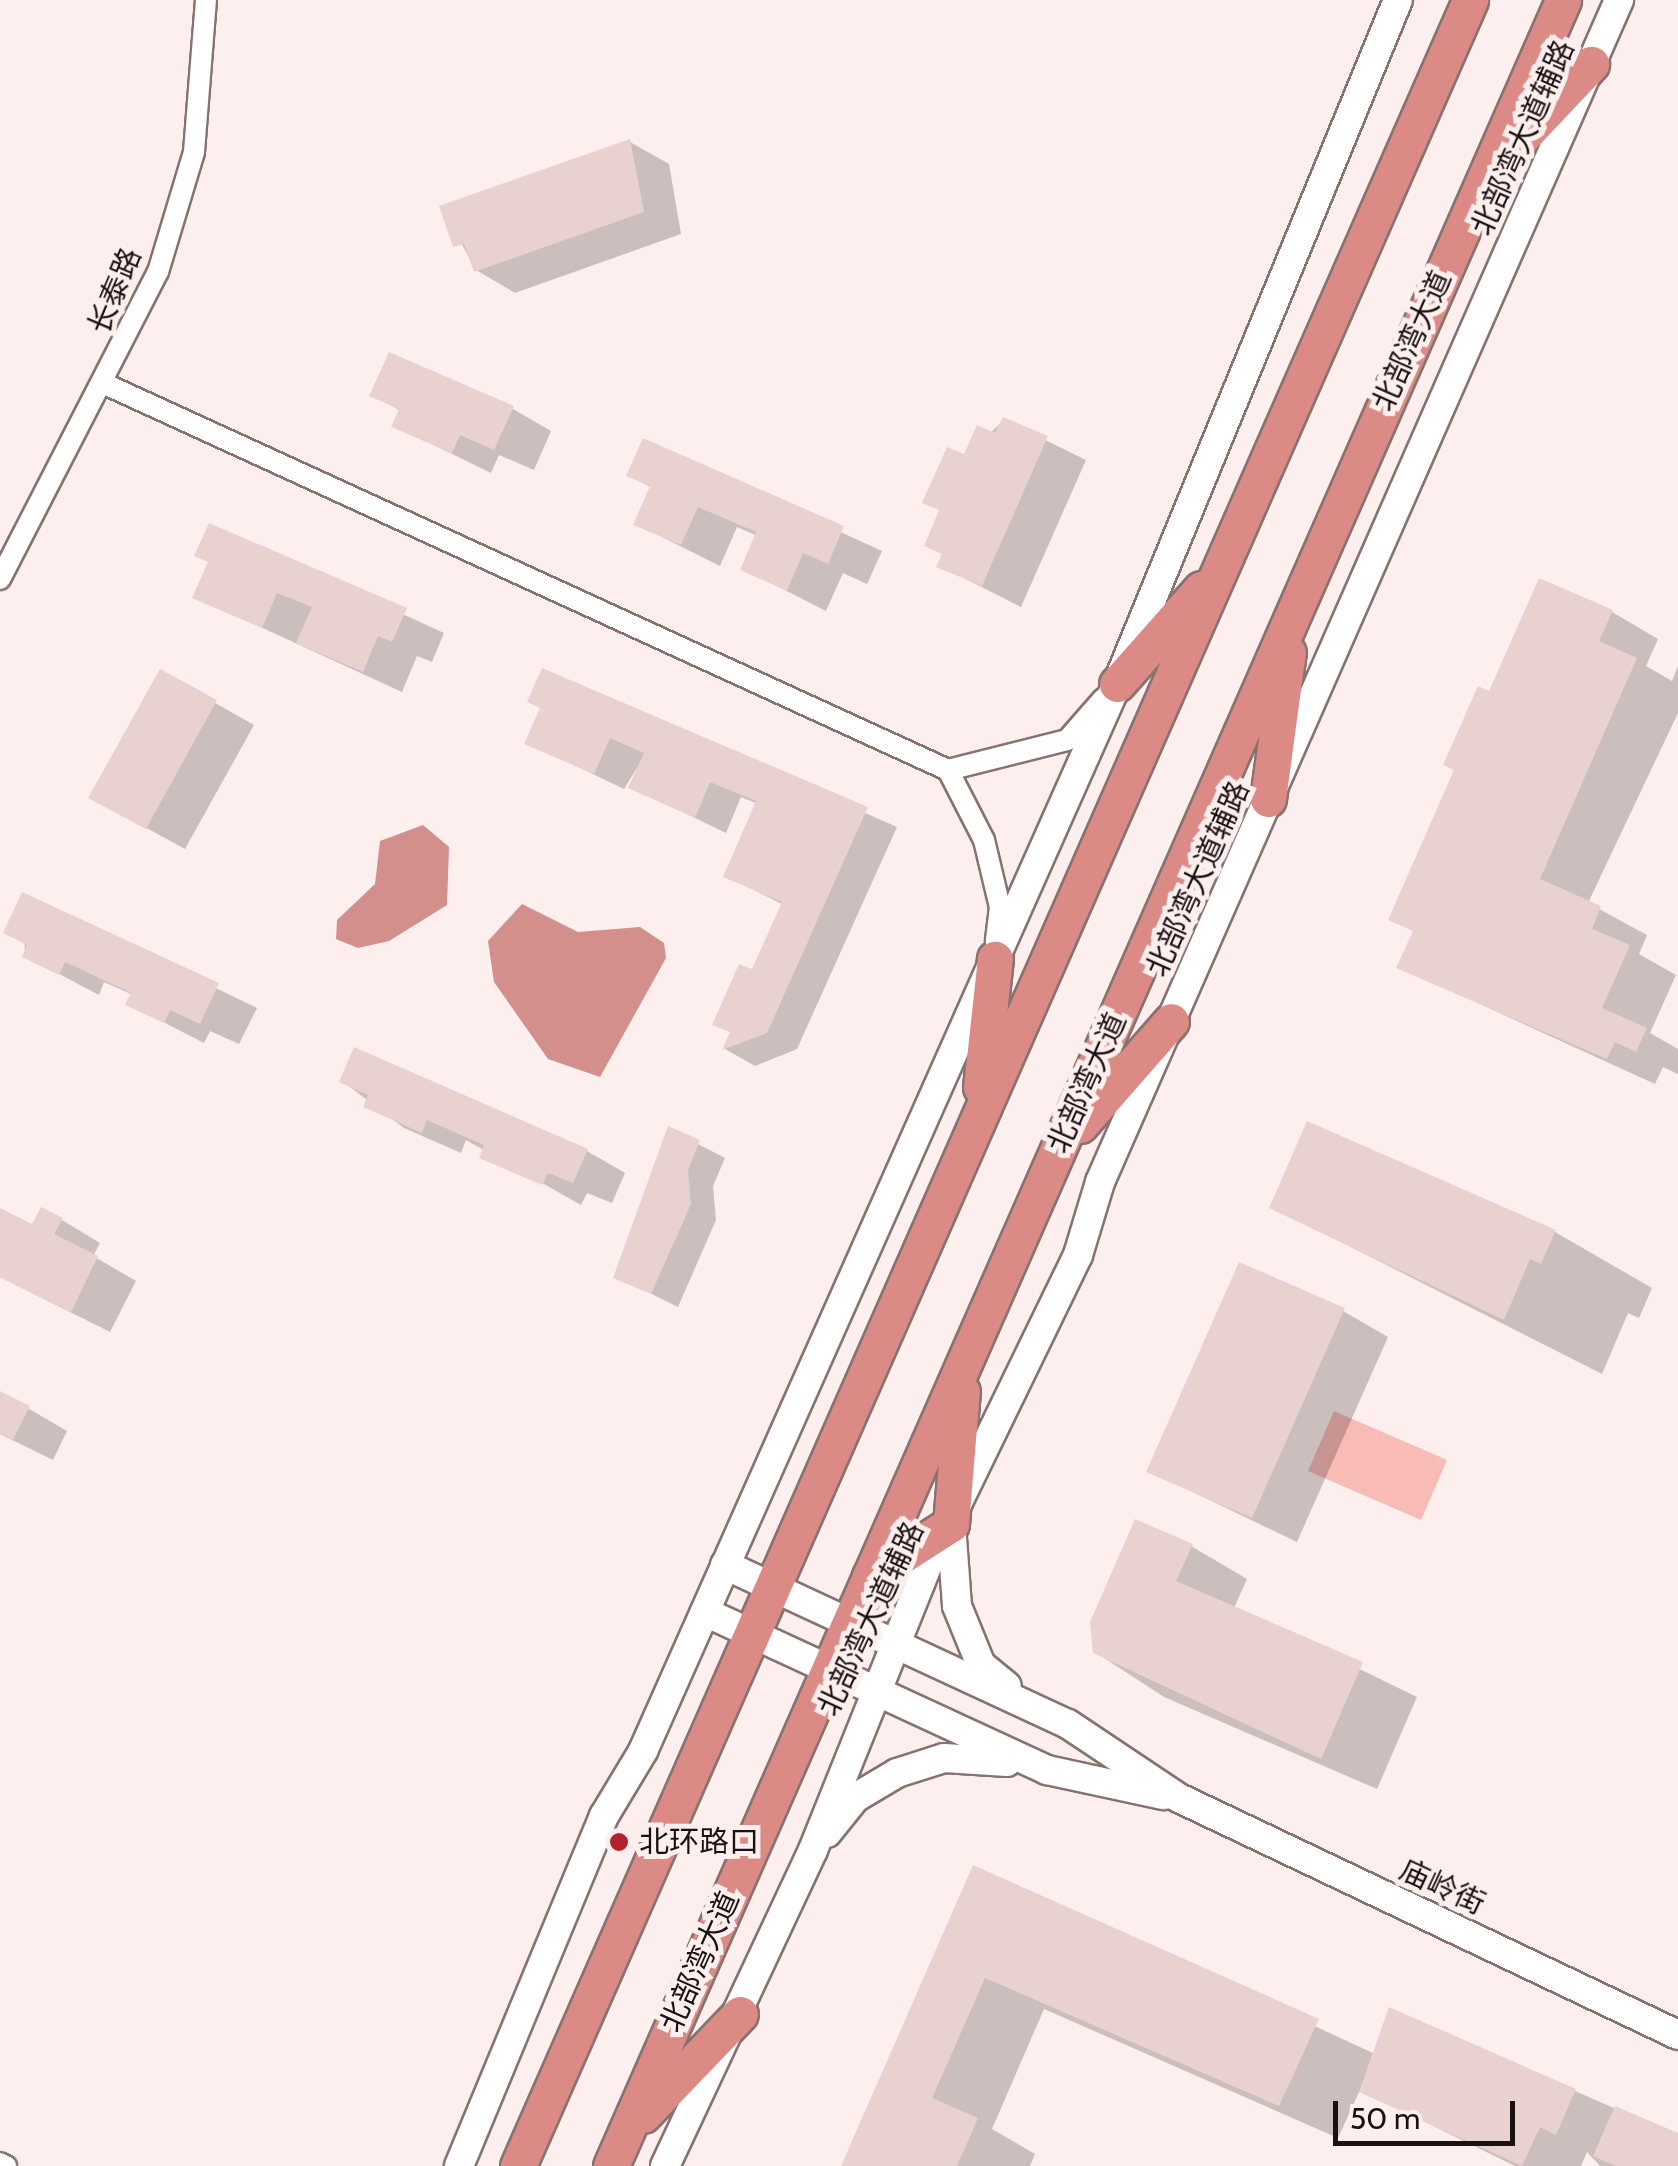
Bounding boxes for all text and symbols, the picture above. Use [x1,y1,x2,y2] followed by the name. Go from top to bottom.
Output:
[1464,35,1582,241] street label: 北部湾大道辅路
[81,243,149,339] street label: 长泰路
[1365,265,1459,417] street label: 北部湾大道
[1139,776,1257,982] street label: 北部湾大道辅路
[1040,1007,1134,1159] street label: 北部湾大道
[810,1516,932,1722] street label: 北部湾大道辅路
[639,1824,759,1860] place label: 北环路口
[608,1831,630,1853] marker: 北环路口
[1394,1852,1490,1922] street label: 庙岭街
[653,1886,747,2038] street label: 北部湾大道
[1338,2081,1520,2143] scale bar
[1350,2100,1420,2137] text: 50 m

